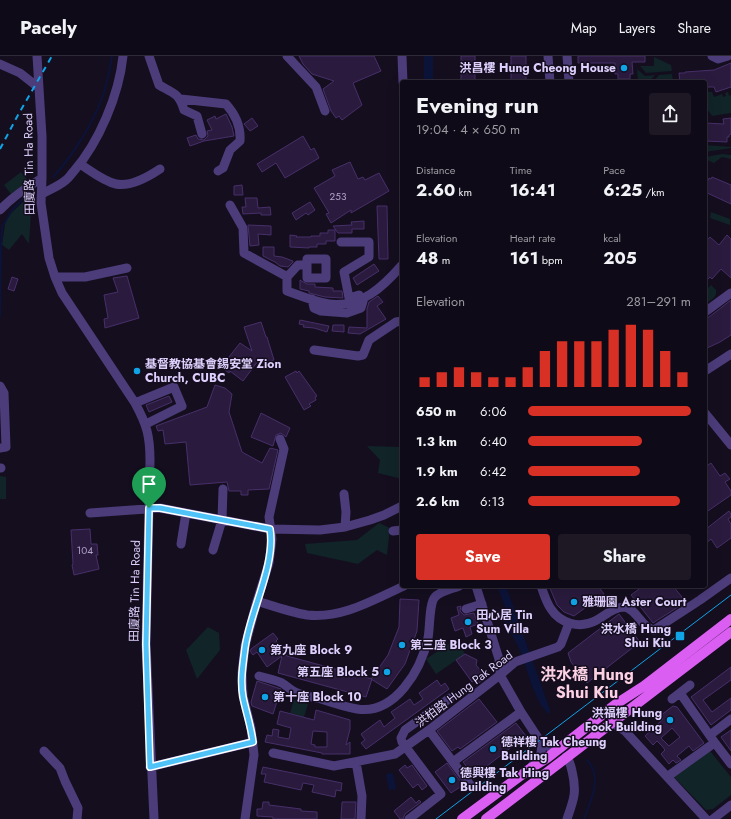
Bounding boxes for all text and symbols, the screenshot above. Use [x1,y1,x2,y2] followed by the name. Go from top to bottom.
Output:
[20,14,77,41] text: Pacely
[571,18,597,38] text: Map
[619,18,655,38] text: Layers
[677,18,711,38] text: Share
[459,59,616,77] place label: 洪昌樓 Hung Cheong House
[619,63,629,73] marker: 洪昌樓 Hung Cheong House
[416,89,539,121] text: Evening run
[649,93,691,135] button: share
[19,113,39,215] street label: 田廈路 Tin Ha Road
[416,120,520,139] text: 19:04 · 4 × 650 m
[416,162,455,178] text: Distance
[510,162,532,178] text: Time
[603,162,625,178] text: Pace
[416,178,455,202] text: 2.60
[510,178,556,202] text: 16:41
[603,178,642,202] text: 6:25
[455,184,472,200] text: km
[642,184,665,200] text: /km
[330,189,347,204] house number: 253
[416,230,458,246] text: Elevation
[510,230,556,246] text: Heart rate
[603,230,621,246] text: kcal
[416,246,439,270] text: 48
[510,246,538,270] text: 161
[603,246,637,270] text: 205
[439,252,450,268] text: m
[538,252,563,268] text: bpm
[416,292,465,311] text: Elevation
[626,292,691,311] text: 281–291 m
[145,355,281,387] place label: 基督教協基會錫安堂 Zion Church, CUBC
[132,366,142,376] marker: 基督教協基會錫安堂 Zion Church, CUBC
[416,402,456,421] text: 650 m
[480,402,507,421] text: 6:06
[416,432,457,451] text: 1.3 km
[480,432,507,451] text: 6:40
[416,462,458,481] text: 1.9 km
[480,462,506,481] text: 6:42
[132,467,166,508] pin
[138,473,160,495] icon: arrive
[416,492,459,511] text: 2.6 km
[480,492,504,511] text: 6:13
[416,534,550,580] button: Save
[558,534,691,580] button: Share
[125,540,145,642] street label: 田廈路 Tin Ha Road
[77,543,93,558] house number: 104
[582,593,686,611] place label: 雅珊園 Aster Court
[569,597,579,607] marker: 雅珊園 Aster Court
[476,606,533,638] place label: 田心居 Tin Sum Villa
[463,617,473,627] marker: 田心居 Tin Sum Villa
[601,620,671,652] place label: 洪水橋 Hung Shui Kiu
[674,630,686,642] marker: 洪水橋 Hung Shui Kiu
[410,636,492,654] place label: 第三座 Block 3
[397,640,407,650] marker: 第三座 Block 3
[270,641,352,659] place label: 第九座 Block 9
[257,645,267,655] marker: 第九座 Block 9
[411,646,517,732] street label: 洪柏路 Hung Pak Road
[297,663,379,681] place label: 第五座 Block 5
[540,663,634,704] district label: 洪水橋 Hung Shui Kiu
[382,667,392,677] marker: 第五座 Block 5
[273,688,361,706] place label: 第十座 Block 10
[260,692,270,702] marker: 第十座 Block 10
[585,704,662,736] place label: 洪福樓 Hung Fook Building
[665,715,675,725] marker: 洪福樓 Hung Fook Building
[501,733,606,765] place label: 德祥樓 Tak Cheung Building
[488,744,498,754] marker: 德祥樓 Tak Cheung Building
[460,764,549,796] place label: 德興樓 Tak Hing Building
[447,775,457,785] marker: 德興樓 Tak Hing Building

